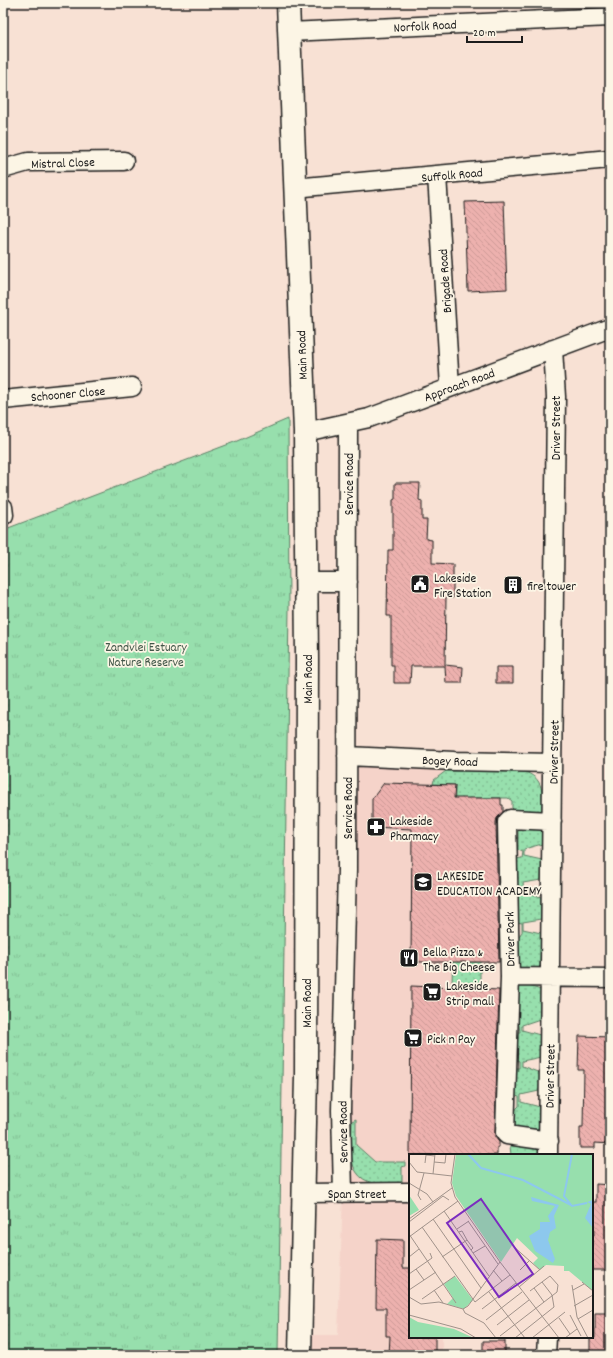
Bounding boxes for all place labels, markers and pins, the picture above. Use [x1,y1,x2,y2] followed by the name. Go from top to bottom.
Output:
[434,570,491,604] place label: Lakeside Fire Station
[409,573,431,595] public building icon: Lakeside Fire Station
[502,574,524,596] building icon: fire tower
[527,578,576,597] place label: fire tower
[390,813,439,847] place label: Lakeside Pharmacy
[365,816,387,838] pharmacy icon: Lakeside Pharmacy
[437,868,542,902] place label: LAKESIDE EDUCATION ACADEMY
[412,871,434,893] school or university icon: LAKESIDE EDUCATION ACADEMY
[423,944,495,978] place label: Bella Pizza & The Big Cheese
[398,947,420,969] restaurant icon: Bella Pizza & The Big Cheese
[446,978,494,1012] place label: Lakeside Strip mall
[421,981,443,1003] supermarket icon: Lakeside Strip mall
[402,1027,424,1049] supermarket icon: Pick n Pay
[427,1031,476,1050] place label: Pick n Pay

